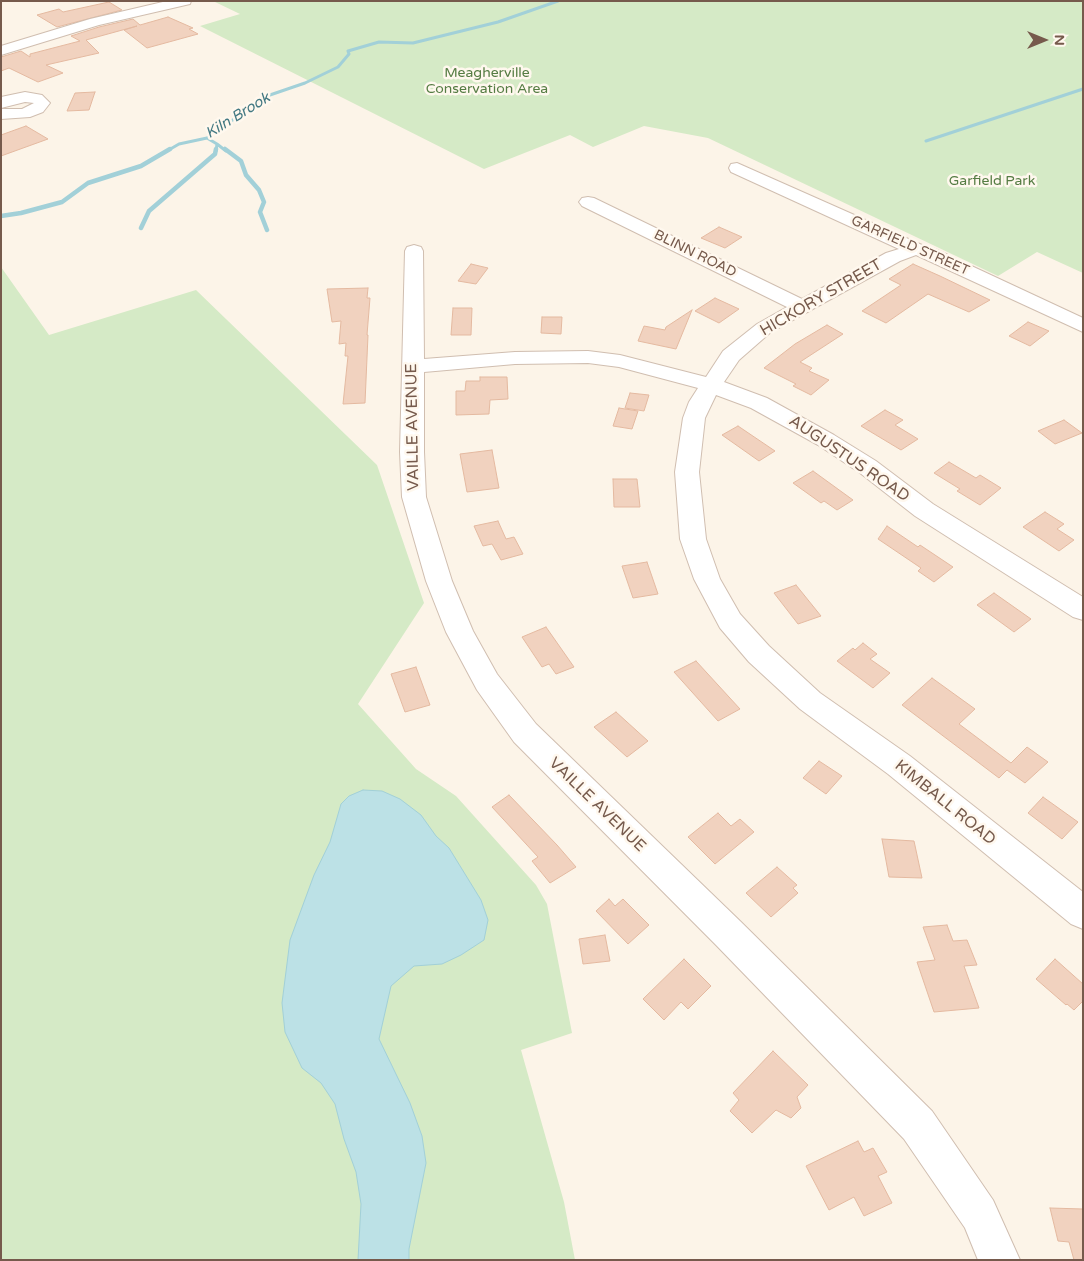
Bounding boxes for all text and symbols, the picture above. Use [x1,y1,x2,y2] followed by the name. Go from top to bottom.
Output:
[1019,15,1069,65] north arrow
[1051,34,1068,46] text: N
[426,65,548,98] park label: Meagherville Conservation Area
[202,89,274,143] water label: Kiln Brook
[949,173,1035,189] park label: Garfield Park
[848,212,972,280] street label: GARFIELD STREET
[651,227,739,281] street label: BLINN ROAD
[757,255,885,341] street label: HICKORY STREET
[402,363,424,491] street label: VAILLE AVENUE
[785,412,913,506] street label: AUGUSTUS ROAD
[545,754,649,856] street label: VAILLE AVENUE
[891,756,999,850] street label: KIMBALL ROAD

